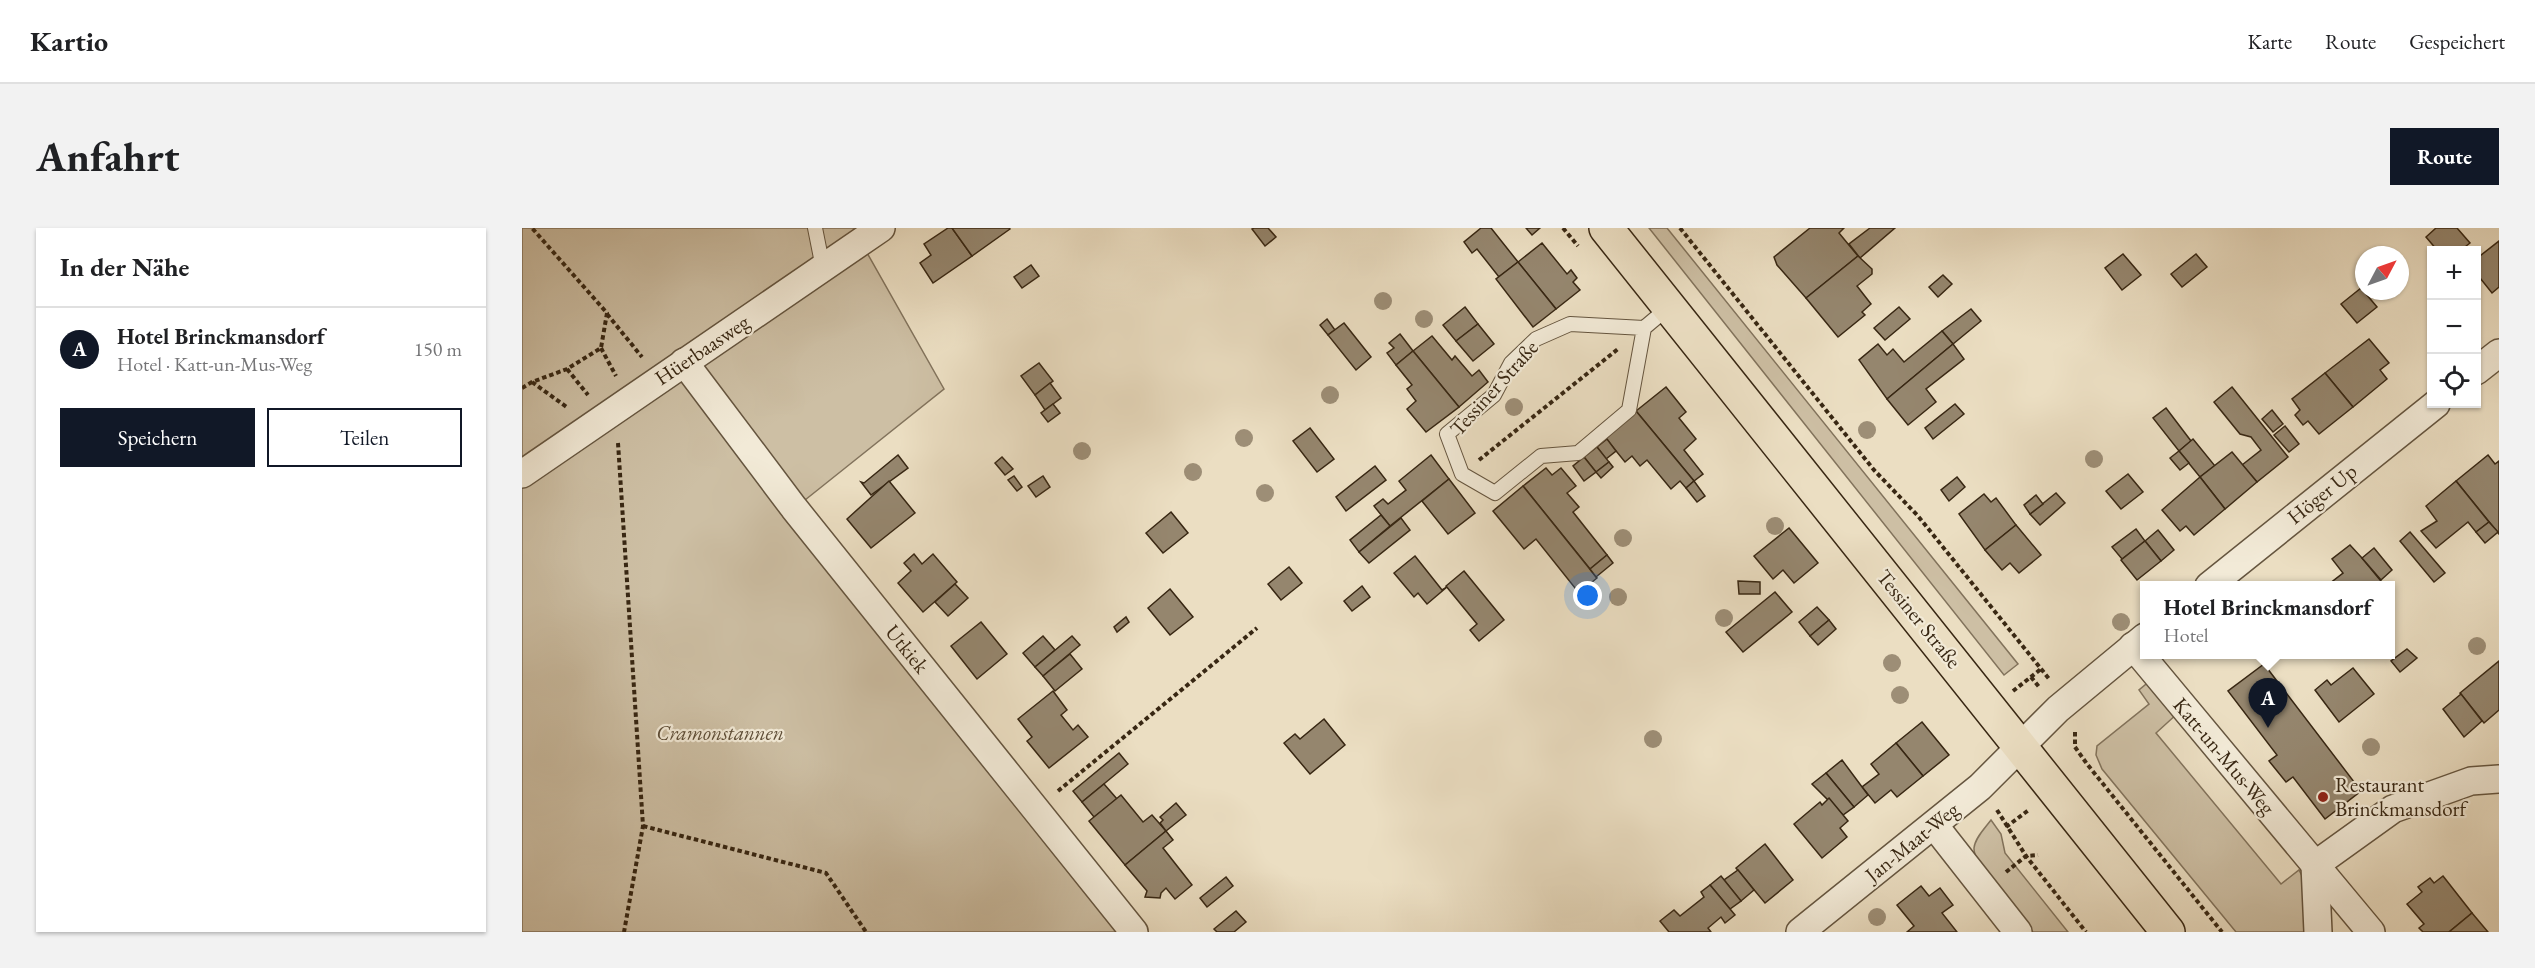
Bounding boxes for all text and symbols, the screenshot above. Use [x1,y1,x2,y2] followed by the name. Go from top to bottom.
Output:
[30,23,108,59] text: Kartio
[2248,28,2292,55] text: Karte
[2325,28,2376,55] text: Route
[2409,28,2505,55] text: Gespeichert
[2390,128,2499,185] button: Route
[36,129,179,184] text: Anfahrt
[2355,246,2409,300] north arrow
[2427,246,2481,408] map controls
[2427,246,2481,300] button: +
[60,250,189,284] text: In der Nähe
[2427,300,2481,354] button: −
[649,308,755,391] street label: Hüerbaasweg
[117,322,325,351] text: Hotel Brinckmansdorf
[1444,334,1544,441] street label: Tessiner Straße
[72,336,87,362] text: A
[414,336,462,362] text: 150 m
[117,351,312,377] text: Hotel · Katt-un-Mus-Weg
[2427,354,2481,408] button: locate
[60,408,255,467] button: Speichern
[267,408,462,467] button: Teilen
[2281,457,2362,530] street label: Höger Up
[1871,564,1968,674] street label: Tessiner Straße
[1573,581,1602,610] your location
[2140,581,2395,659] popup
[2164,593,2371,622] text: Hotel Brinckmansdorf
[880,619,936,679] street label: Utkiek
[2164,622,2209,648] text: Hotel
[2248,678,2288,728] pin: A
[2167,691,2282,821] street label: Katt-un-Mus-Weg
[656,719,784,746] park label: Cramonstannen
[2335,771,2469,822] place label: Restaurant Brinckmansdorf
[2316,790,2330,804] marker: Restaurant Brinckmansdorf
[1858,795,1965,889] street label: Jan-Maat-Weg

